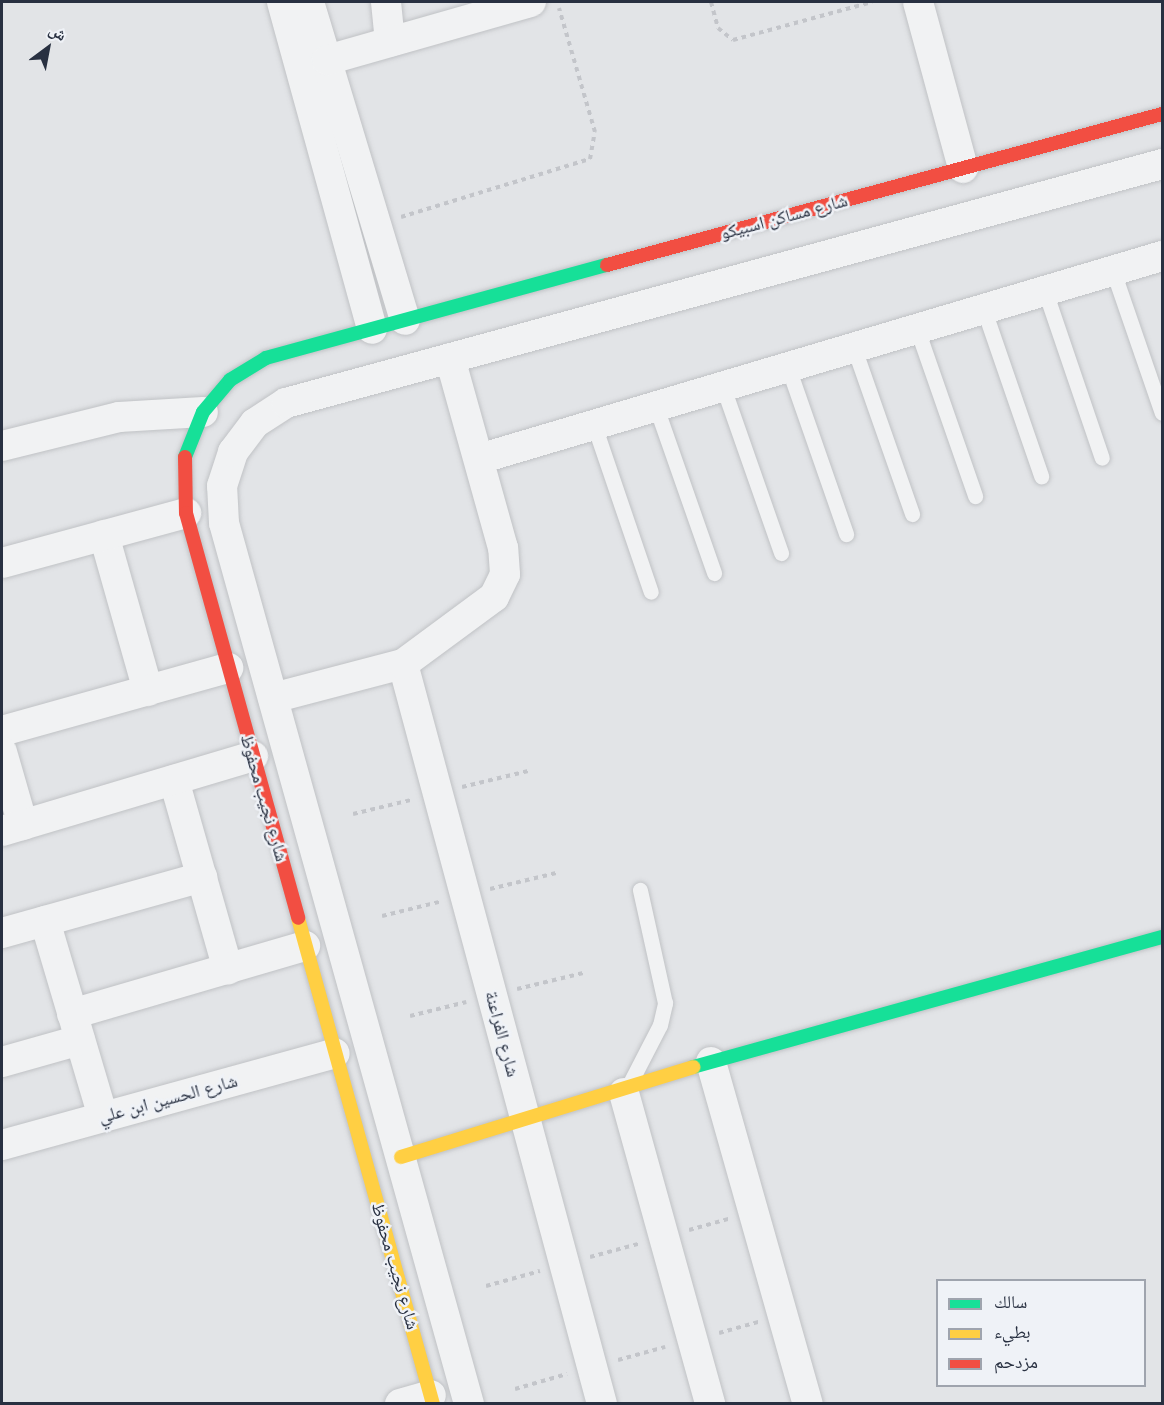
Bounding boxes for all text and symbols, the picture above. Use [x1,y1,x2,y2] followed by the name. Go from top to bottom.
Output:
[18,18,78,78] north arrow
[46,20,70,45] text: ش
[718,190,850,244] street label: شارع مساكن اسبيكو
[236,732,292,864] street label: شارع نجيب محفوظ
[480,989,524,1079] street label: شارع الفراعنة
[96,1070,240,1128] street label: شارع الحسين ابن علي
[367,1200,423,1332] street label: شارع نجيب محفوظ
[936,1279,1146,1387] legend
[994,1291,1027,1313] text: سالك
[994,1321,1031,1343] text: بطيء
[994,1351,1038,1373] text: مزدحم

